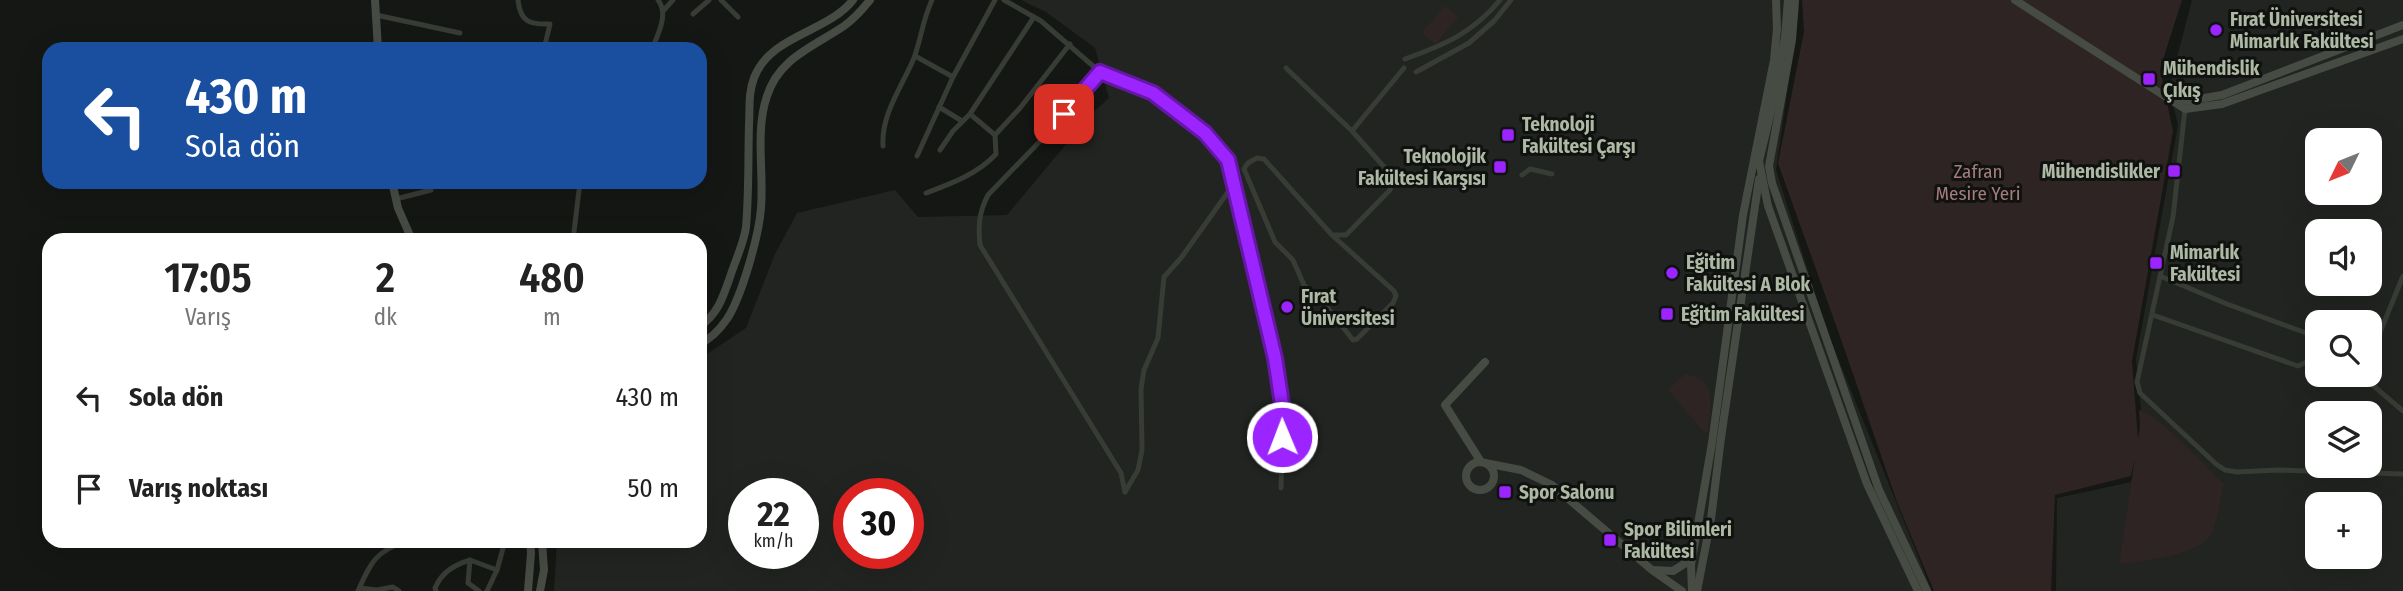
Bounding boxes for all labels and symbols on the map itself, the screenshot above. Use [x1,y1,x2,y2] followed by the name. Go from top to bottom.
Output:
[2230,7,2374,53] place label: Fırat Üniversitesi Mimarlık Fakültesi
[2208,22,2224,38] marker: Fırat Üniversitesi Mimarlık Fakültesi
[2163,57,2260,103] place label: Mühendislik Çıkış
[2141,71,2157,87] marker: Mühendislik Çıkış
[1034,84,1094,144] pin
[1522,113,1636,159] place label: Teknoloji Fakültesi Çarşı
[1500,127,1516,143] marker: Teknoloji Fakültesi Çarşı
[2305,128,2382,205] north arrow
[1358,145,1486,190] place label: Teknolojik Fakültesi Karşısı
[1492,159,1508,175] marker: Teknolojik Fakültesi Karşısı
[1936,160,2020,205] park label: Zafran Mesire Yeri
[2042,160,2161,183] place label: Mühendislikler
[2166,163,2182,179] marker: Mühendislikler
[2170,241,2241,286] place label: Mimarlık Fakültesi
[1686,251,1811,296] place label: Eğitim Fakültesi A Blok
[2148,255,2164,271] marker: Mimarlık Fakültesi
[1664,265,1680,281] marker: Eğitim Fakültesi A Blok
[1301,285,1395,330] place label: Fırat Üniversitesi
[1279,299,1295,315] marker: Fırat Üniversitesi
[1681,303,1805,326] place label: Eğitim Fakültesi
[1659,306,1675,322] marker: Eğitim Fakültesi
[1245,400,1319,474] position arrow
[833,478,924,569] speed limit sign: 30
[1519,481,1614,504] place label: Spor Salonu
[1497,484,1513,500] marker: Spor Salonu
[1624,518,1732,563] place label: Spor Bilimleri Fakültesi
[1602,532,1618,548] marker: Spor Bilimleri Fakültesi

